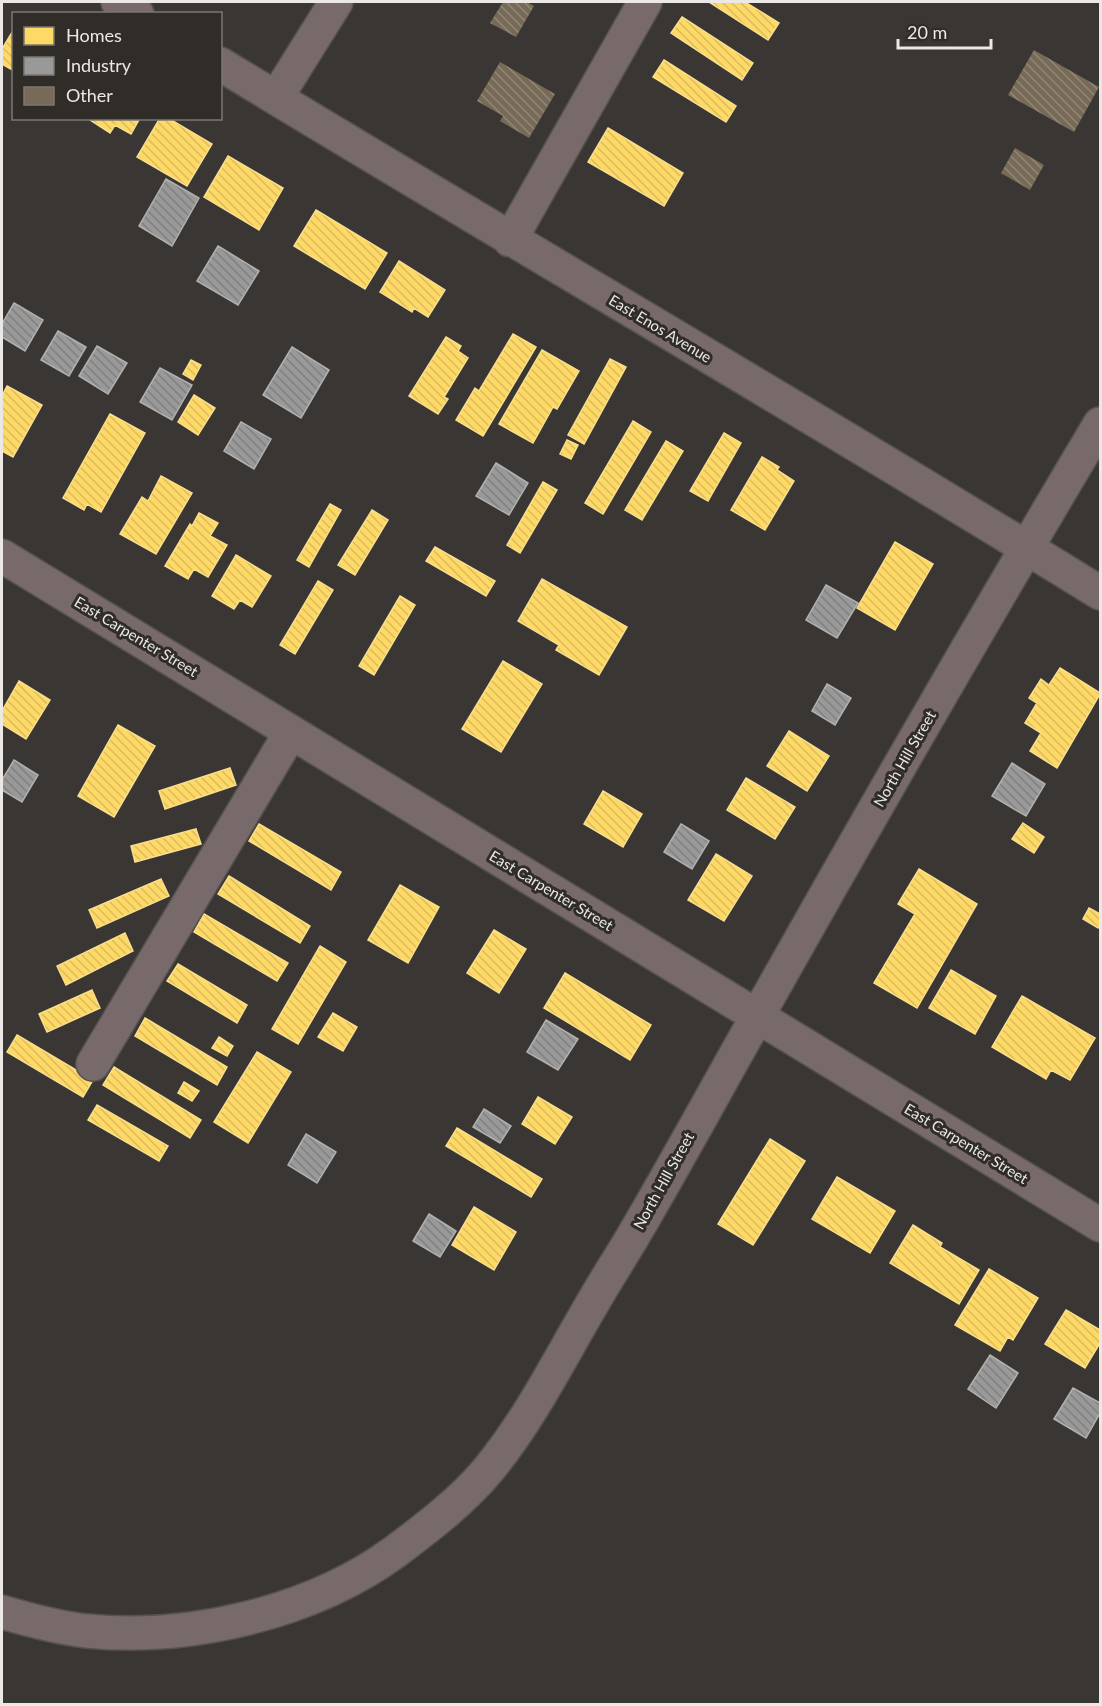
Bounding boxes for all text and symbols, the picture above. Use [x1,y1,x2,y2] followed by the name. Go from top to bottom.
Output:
[12,12,222,120] legend
[898,12,991,50] scale bar
[907,21,947,43] text: 20 m
[66,24,122,46] text: Homes
[66,54,132,76] text: Industry
[66,84,113,106] text: Other
[606,290,715,366] street label: East Enos Avenue
[71,592,202,680] street label: East Carpenter Street
[869,707,939,810] street label: North Hill Street
[486,846,617,934] street label: East Carpenter Street
[901,1099,1032,1187] street label: East Carpenter Street
[629,1128,698,1232] street label: North Hill Street

